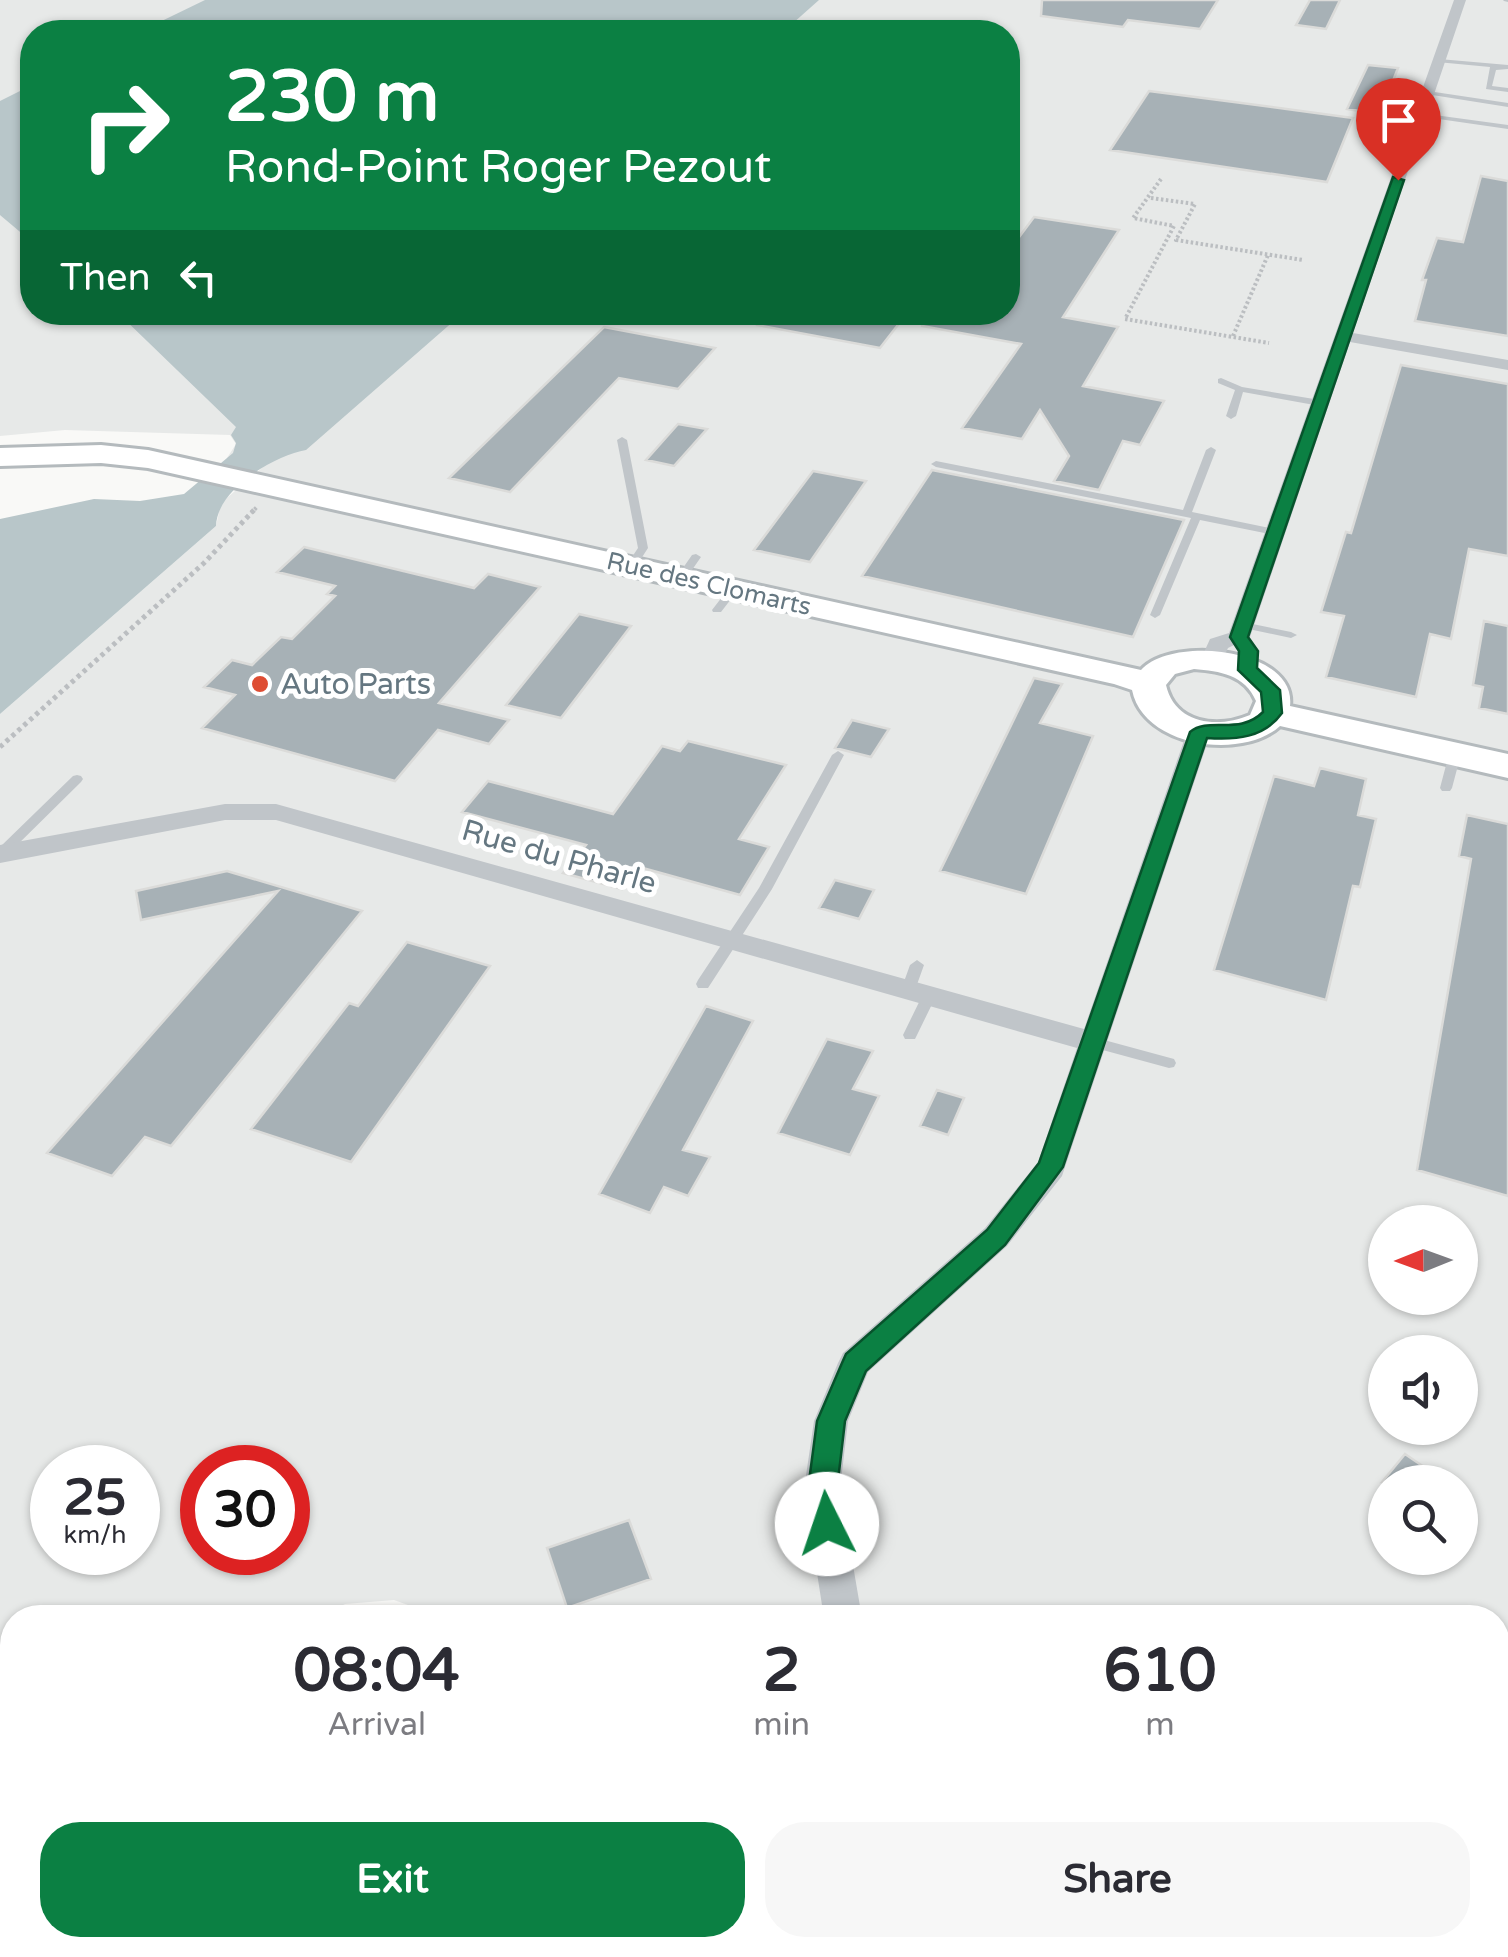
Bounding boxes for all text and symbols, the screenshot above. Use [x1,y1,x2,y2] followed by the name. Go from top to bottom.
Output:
[225,56,439,140] text: 230 m
[60,60,190,190] icon: right
[1356,78,1441,181] pin
[1371,93,1426,148] icon: arrive
[225,141,771,195] text: Rond-Point Roger Pezout
[171,250,226,305] icon: left
[60,255,151,301] text: Then
[604,546,814,622] street label: Rue des Clomarts
[280,666,431,703] place label: Auto Parts
[249,673,271,695] marker: Auto Parts
[458,812,660,902] street label: Rue du Pharle
[1368,1205,1478,1315] north arrow
[1368,1205,1478,1575] map controls
[1368,1335,1478,1445] button: sound
[180,1445,310,1575] speed limit sign: 30
[1368,1465,1478,1575] button: search
[64,1468,126,1528] text: 25
[775,1472,879,1576] position arrow
[64,1520,126,1550] text: km/h
[293,1635,460,1707] text: 08:04
[763,1635,800,1707] text: 2
[1103,1635,1217,1707] text: 610
[327,1706,426,1744] text: Arrival
[753,1706,810,1744] text: min
[1145,1706,1175,1744] text: m
[40,1822,745,1937] button: Exit
[765,1822,1470,1937] button: Share

